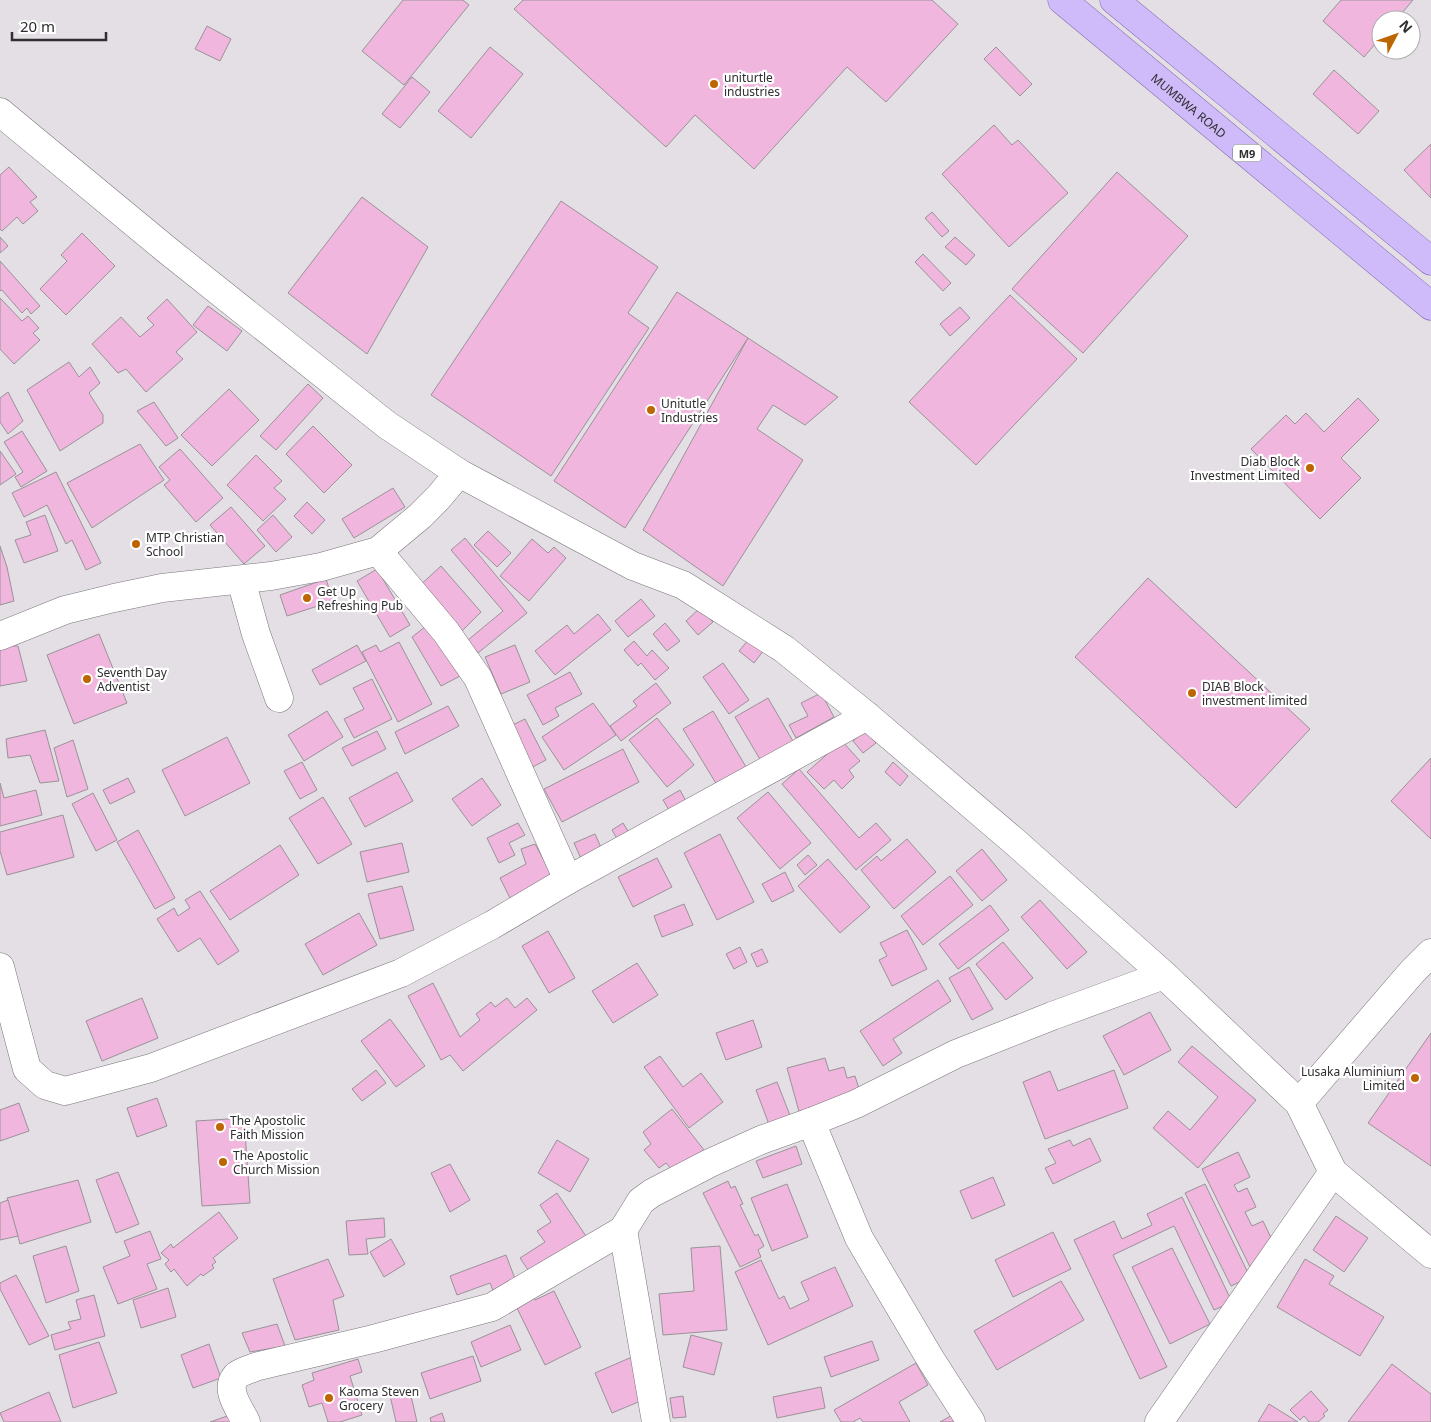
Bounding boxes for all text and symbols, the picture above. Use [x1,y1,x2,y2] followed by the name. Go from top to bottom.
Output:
[12,10,106,42] scale bar
[1371,10,1421,60] north arrow
[20,16,55,36] text: 20 m
[1395,16,1417,37] text: N
[724,69,780,100] place label: uniturtle industries
[1148,69,1230,142] street label: MUMBWA ROAD
[708,78,720,90] marker: uniturtle industries
[1233,144,1261,162] road number: M9
[661,395,718,426] place label: Unitutle Industries
[645,404,657,416] marker: Unitutle Industries
[1191,453,1301,484] place label: Diab Block Investment Limited
[1304,462,1316,474] marker: Diab Block Investment Limited
[146,529,224,560] place label: MTP Christian School
[130,538,142,550] marker: MTP Christian School
[317,583,403,614] place label: Get Up Refreshing Pub
[301,592,313,604] marker: Get Up Refreshing Pub
[97,664,168,695] place label: Seventh Day Adventist
[81,673,93,685] marker: Seventh Day Adventist
[1202,678,1307,709] place label: DIAB Block investment limited
[1186,687,1198,699] marker: DIAB Block investment limited
[1301,1063,1405,1094] place label: Lusaka Aluminium Limited
[1409,1072,1421,1084] marker: Lusaka Aluminium Limited
[230,1112,306,1143] place label: The Apostolic Faith Mission
[214,1121,226,1133] marker: The Apostolic Faith Mission
[233,1147,320,1178] place label: The Apostolic Church Mission
[217,1156,229,1168] marker: The Apostolic Church Mission
[339,1383,419,1414] place label: Kaoma Steven Grocery
[323,1392,335,1404] marker: Kaoma Steven Grocery

